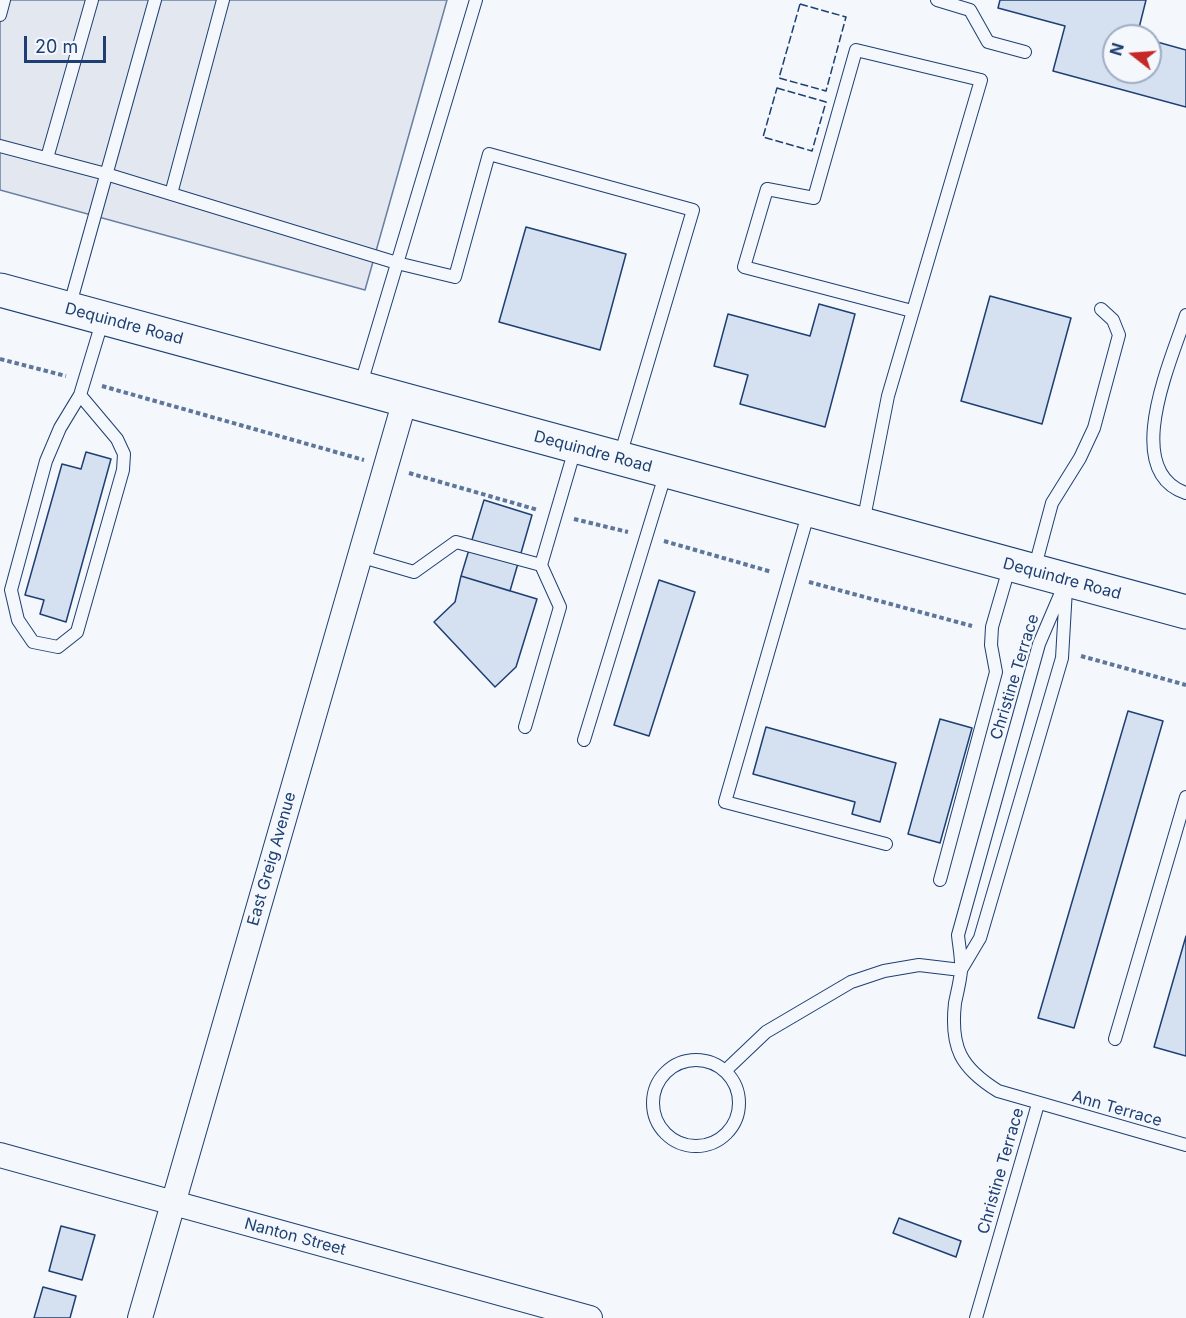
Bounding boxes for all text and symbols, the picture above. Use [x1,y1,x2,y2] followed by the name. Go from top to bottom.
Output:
[27,24,110,62] scale bar
[1102,24,1162,84] north arrow
[35,36,78,57] text: 20 m
[1105,41,1128,58] text: N
[63,299,185,349] street label: Dequindre Road
[532,427,654,477] street label: Dequindre Road
[1001,554,1123,604] street label: Dequindre Road
[987,612,1043,742] street label: Christine Terrace
[244,790,300,928] street label: East Greig Avenue
[1070,1087,1164,1131] street label: Ann Terrace
[974,1106,1028,1236] street label: Christine Terrace
[242,1214,348,1260] street label: Nanton Street

